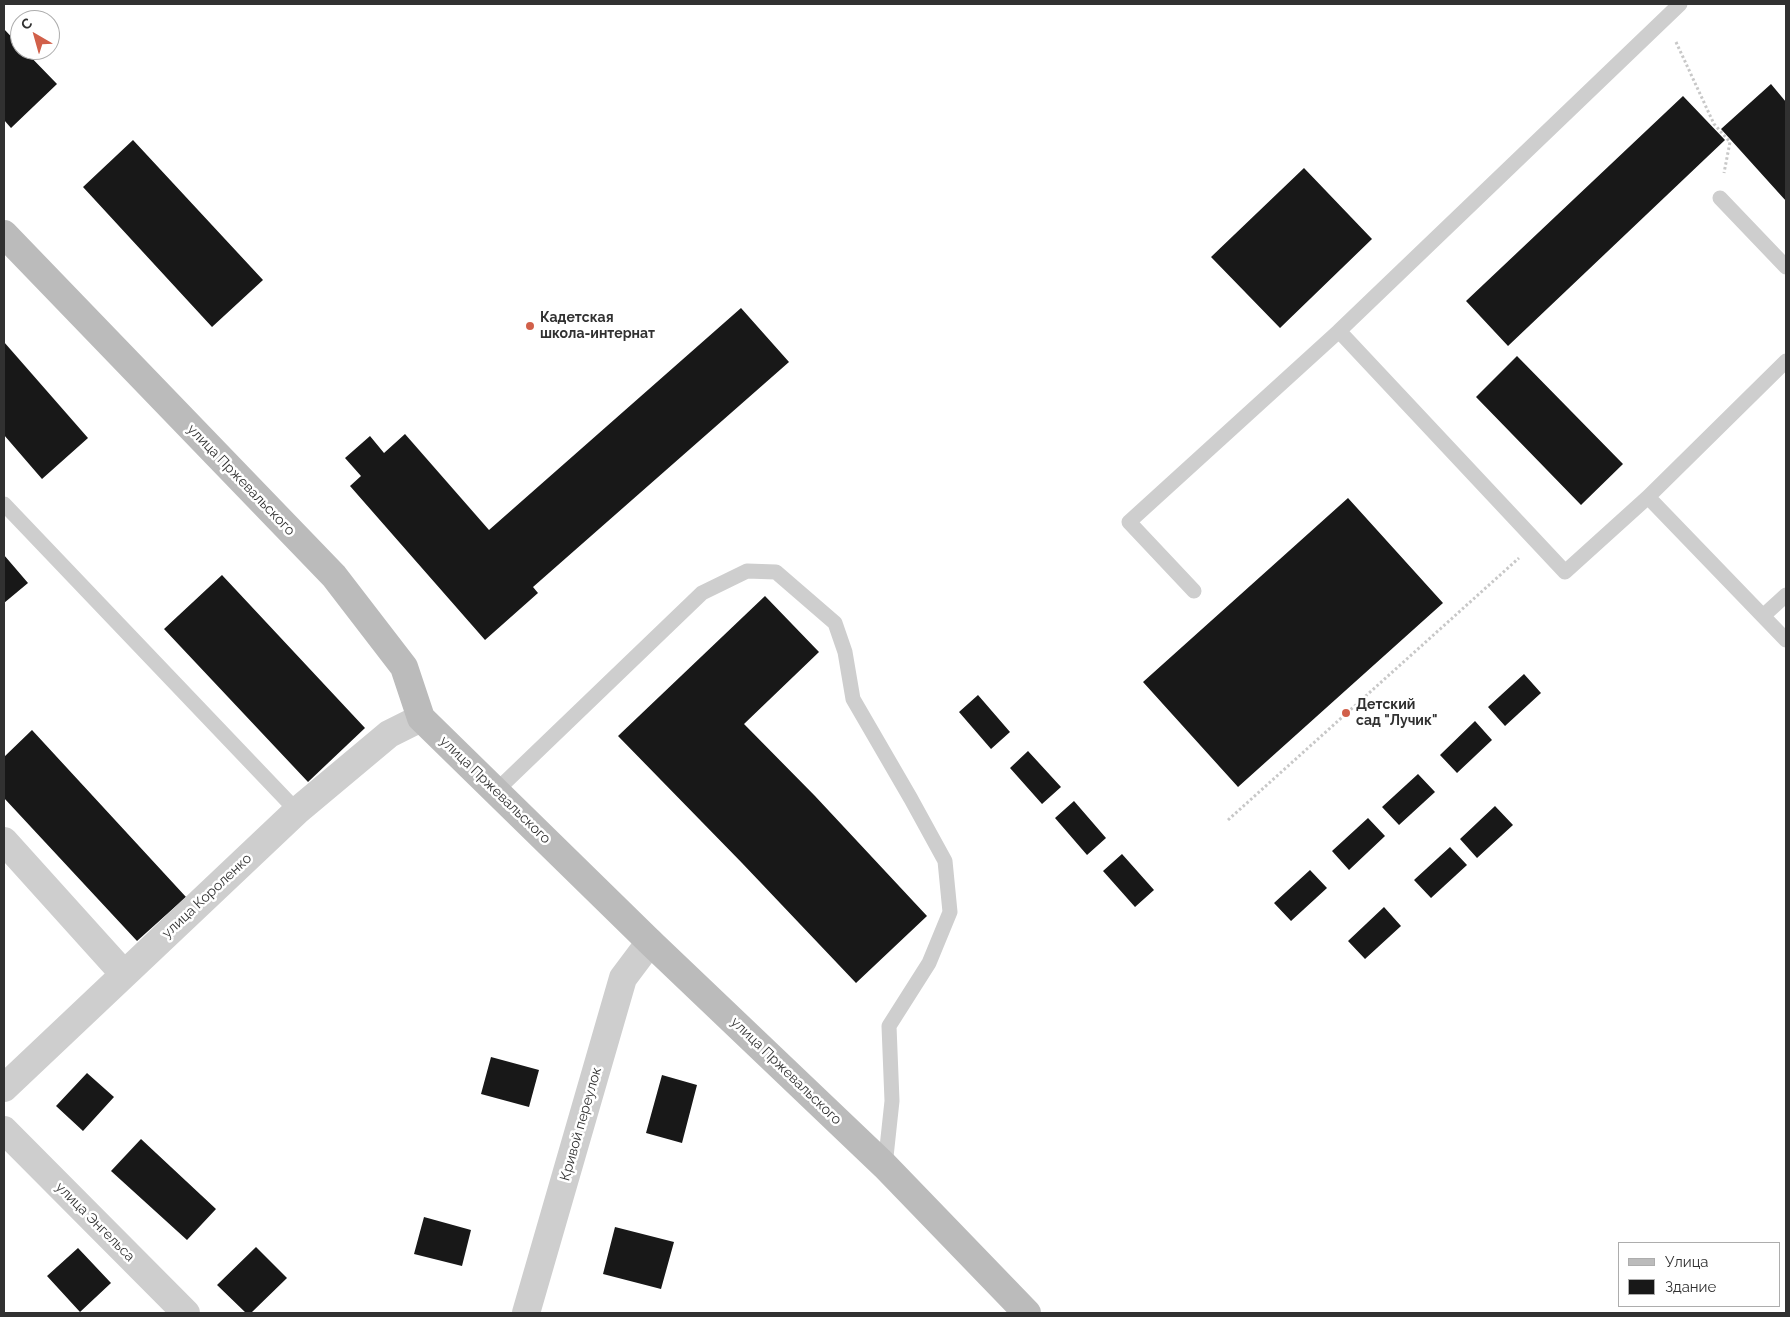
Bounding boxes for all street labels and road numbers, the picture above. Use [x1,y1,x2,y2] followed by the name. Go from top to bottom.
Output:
[184,421,298,539] street label: улица Пржевальского
[436,733,554,847] street label: улица Пржевальского
[159,850,255,942] street label: улица Короленко
[727,1014,845,1128] street label: улица Пржевальского
[557,1065,605,1183] street label: Кривой переулок
[52,1179,138,1265] street label: улица Энгельса

